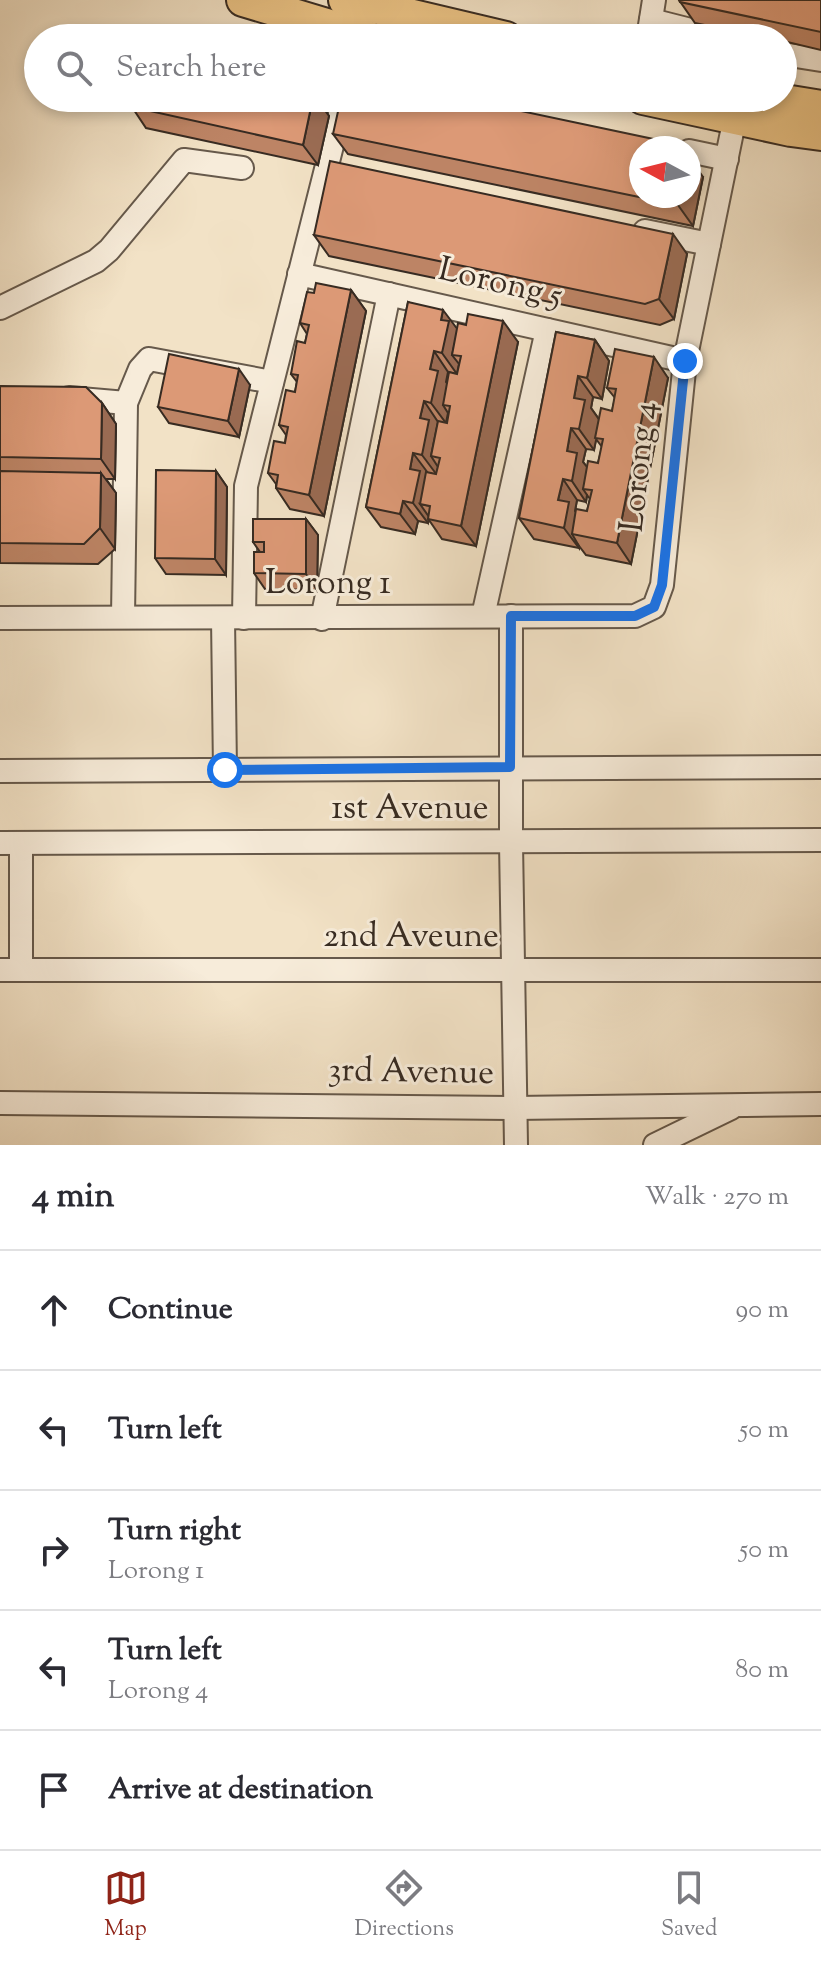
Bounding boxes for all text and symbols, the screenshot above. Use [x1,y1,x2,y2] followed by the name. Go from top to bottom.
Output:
[24,24,797,112] search box
[52,46,96,90] icon: search
[116,47,266,90] text: Search here
[629,136,701,208] north arrow
[433,246,567,322] street label: Lorong 5
[667,343,703,379] route end
[609,399,671,535] street label: Lorong 4
[265,560,391,609] street label: Lorong 1
[207,752,243,788] route start
[331,785,489,834] street label: 1st Avenue
[323,913,499,962] street label: 2nd Aveune
[327,1047,495,1099] street label: 3rd Avenue
[32,1173,114,1222] text: 4 min
[645,1179,789,1216] text: Walk · 270 m
[32,1288,76,1332] icon: ahead
[108,1289,233,1332] text: Continue
[736,1292,789,1329] text: 90 m
[32,1408,76,1452] icon: left
[108,1409,222,1452] text: Turn left
[739,1412,789,1449] text: 50 m
[108,1510,241,1553] text: Turn right
[32,1528,76,1572] icon: right
[739,1532,789,1569] text: 50 m
[108,1553,204,1590] text: Lorong 1
[108,1630,222,1673] text: Turn left
[32,1648,76,1692] icon: left
[735,1652,789,1689] text: 80 m
[108,1673,208,1710] text: Lorong 4
[32,1768,76,1812] icon: arrive
[108,1769,373,1812] text: Arrive at destination
[104,1866,148,1946] tab: Map
[355,1866,454,1946] tab: Directions
[661,1866,717,1946] tab: Saved

